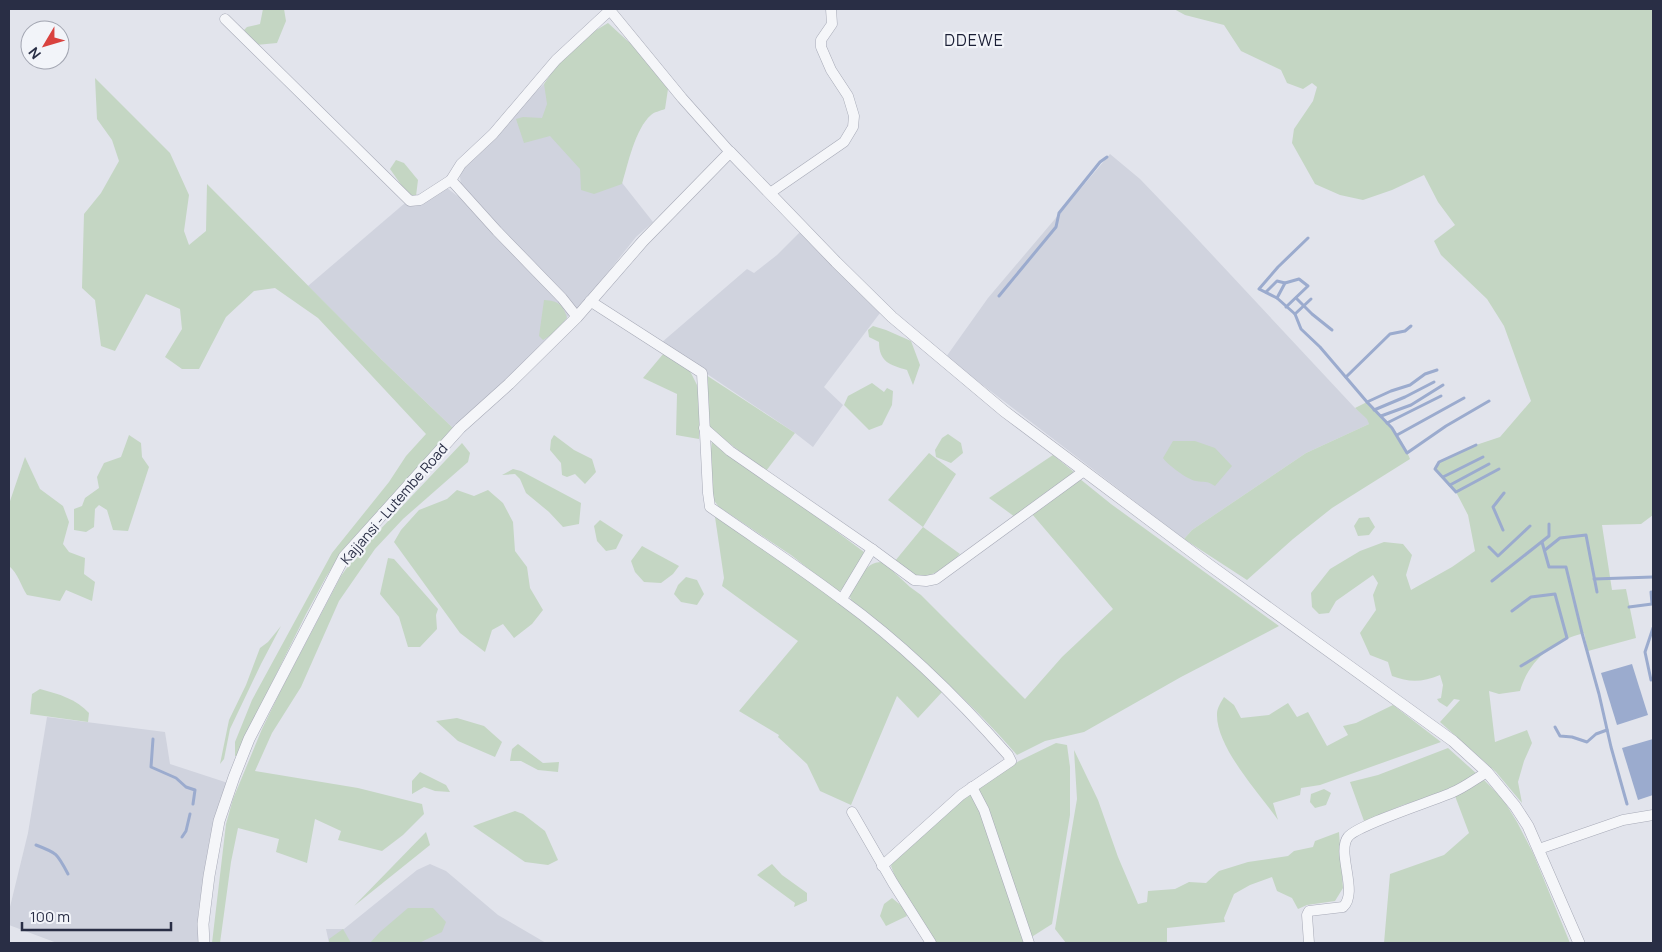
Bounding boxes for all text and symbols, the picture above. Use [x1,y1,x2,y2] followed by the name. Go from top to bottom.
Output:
[20,20,70,70] north arrow
[944,29,1004,51] district label: DDEWE
[24,43,45,63] text: N
[336,439,451,568] street label: Kajjansi - Lutembe Road
[22,900,171,932] scale bar
[30,906,70,927] text: 100 m

